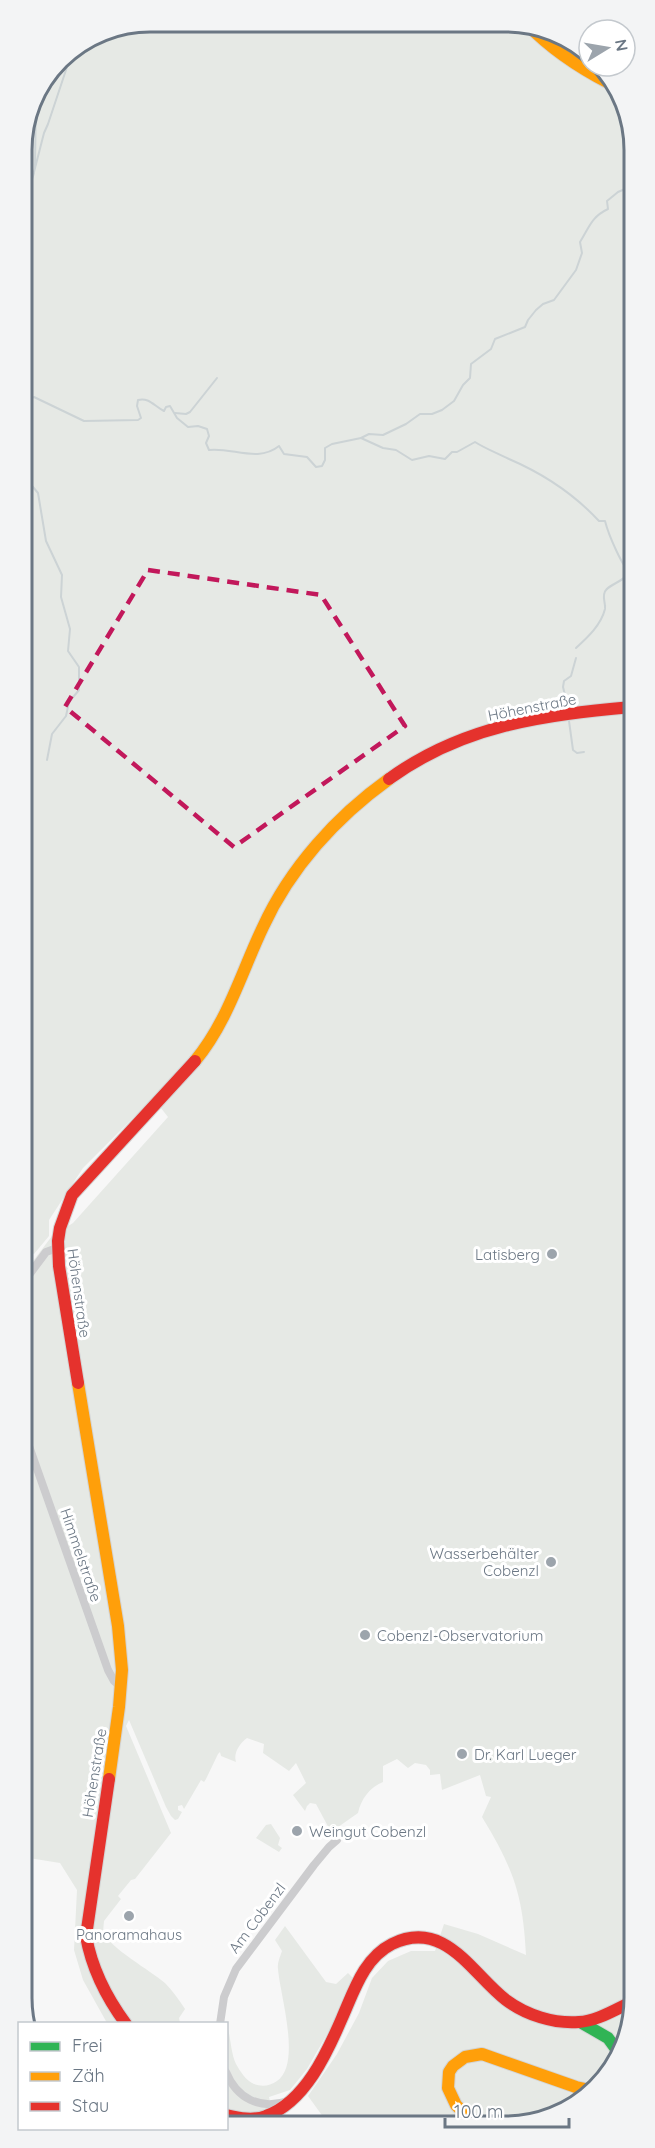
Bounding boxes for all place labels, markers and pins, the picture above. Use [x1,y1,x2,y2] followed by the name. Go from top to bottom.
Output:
[475,1245,540,1264] place label: Latisberg
[545,1247,559,1261] marker: Latisberg
[429,1544,539,1580] place label: Wasserbehälter Cobenzl
[544,1555,558,1569] marker: Wasserbehälter Cobenzl
[377,1626,543,1645] place label: Cobenzl-Observatorium
[358,1628,372,1642] marker: Cobenzl-Observatorium
[474,1745,577,1764] place label: Dr. Karl Lueger
[455,1747,469,1761] marker: Dr. Karl Lueger
[309,1822,426,1841] place label: Weingut Cobenzl
[290,1824,304,1838] marker: Weingut Cobenzl
[122,1909,136,1923] marker: Panoramahaus
[76,1925,182,1944] place label: Panoramahaus

